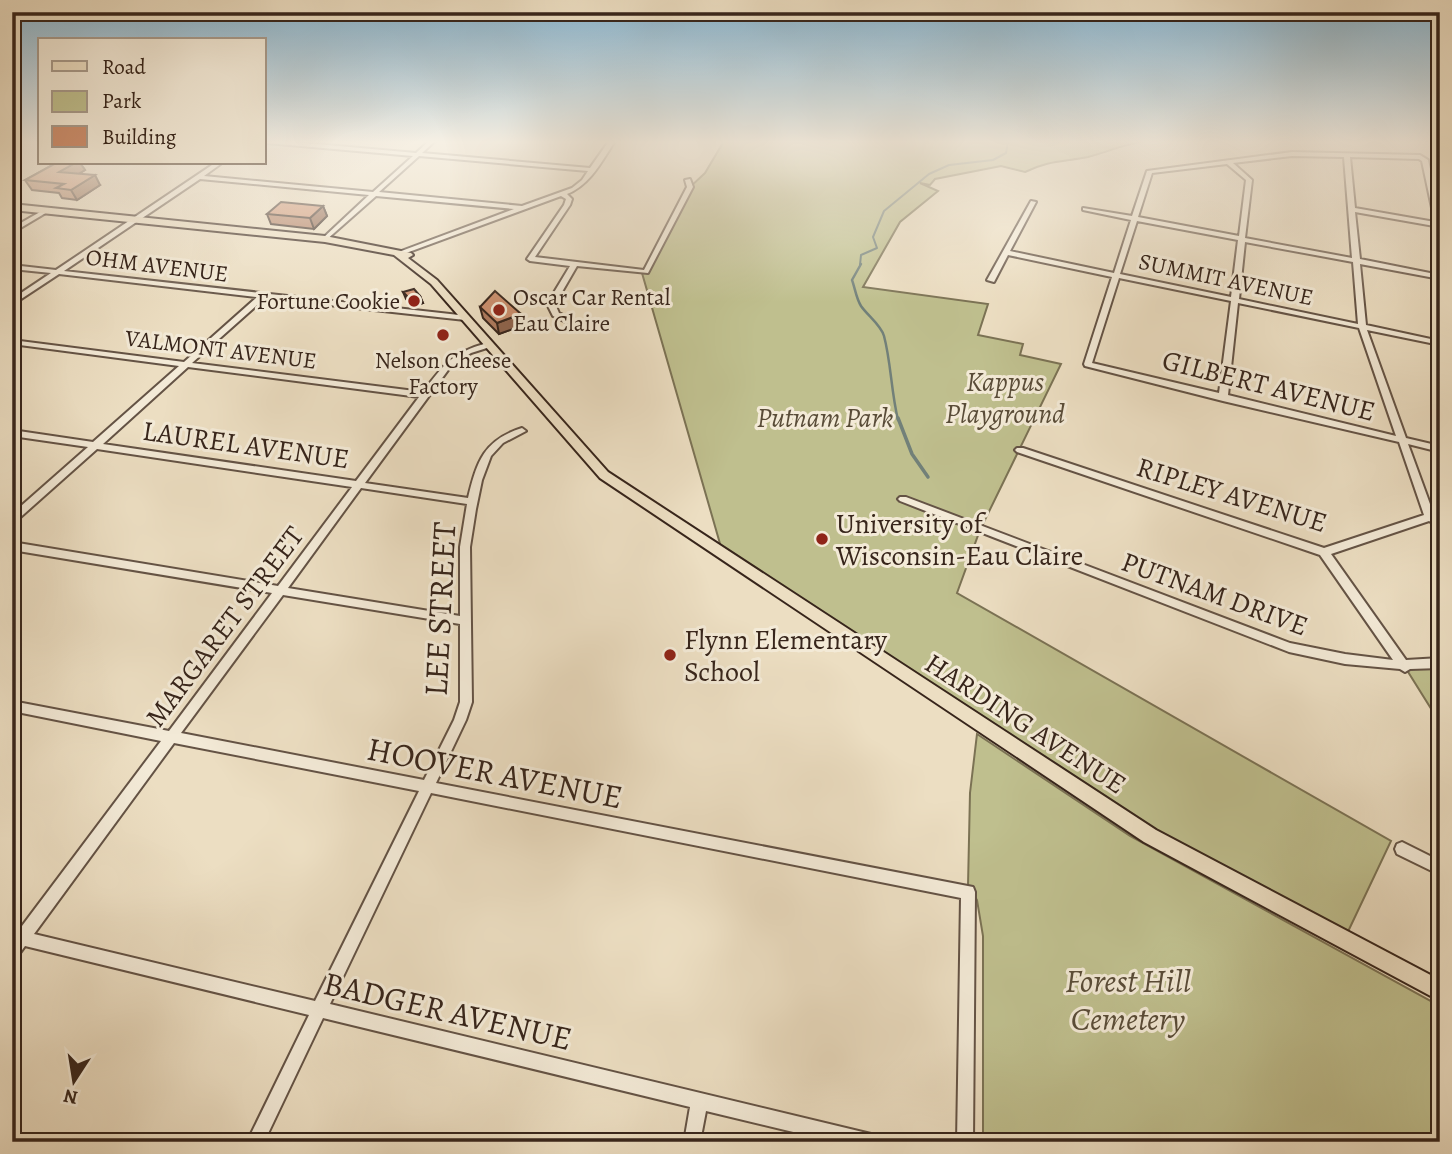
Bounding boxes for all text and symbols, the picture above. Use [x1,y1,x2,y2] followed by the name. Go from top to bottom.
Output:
[38,38,266,164] legend
[102,53,146,81] text: Road
[102,87,142,115] text: Park
[102,123,177,151] text: Building
[84,241,230,290] street label: OHM AVENUE
[1136,246,1316,313] street label: SUMMIT AVENUE
[513,282,671,339] place label: Oscar Car Rental Eau Claire
[256,286,400,317] place label: Fortune Cookie
[406,293,422,309] marker: Fortune Cookie
[491,302,507,318] marker: Oscar Car Rental Eau Claire
[123,322,318,377] street label: VALMONT AVENUE
[435,327,451,343] marker: Nelson Cheese Factory
[1158,341,1379,431] street label: GILBERT AVENUE
[375,345,511,402] place label: Nelson Cheese Factory
[945,363,1065,433] park label: Kappus Playground
[756,399,894,437] park label: Putnam Park
[140,412,351,478] street label: LAUREL AVENUE
[1132,448,1332,542] street label: RIPLEY AVENUE
[835,505,1083,575] place label: University of Wisconsin-Eau Claire
[137,519,313,735] street label: MARGARET STREET
[412,521,467,697] street label: LEE STREET
[814,531,830,547] marker: University of Wisconsin-Eau Claire
[1116,543,1313,645] street label: PUTNAM DRIVE
[684,621,887,691] place label: Flynn Elementary School
[917,644,1134,803] street label: HARDING AVENUE
[662,647,678,663] marker: Flynn Elementary School
[363,726,626,819] street label: HOOVER AVENUE
[1065,958,1191,1041] park label: Forest Hill Cemetery
[319,960,577,1061] street label: BADGER AVENUE
[38,1046,108,1116] north arrow
[61,1082,80,1111] text: N

